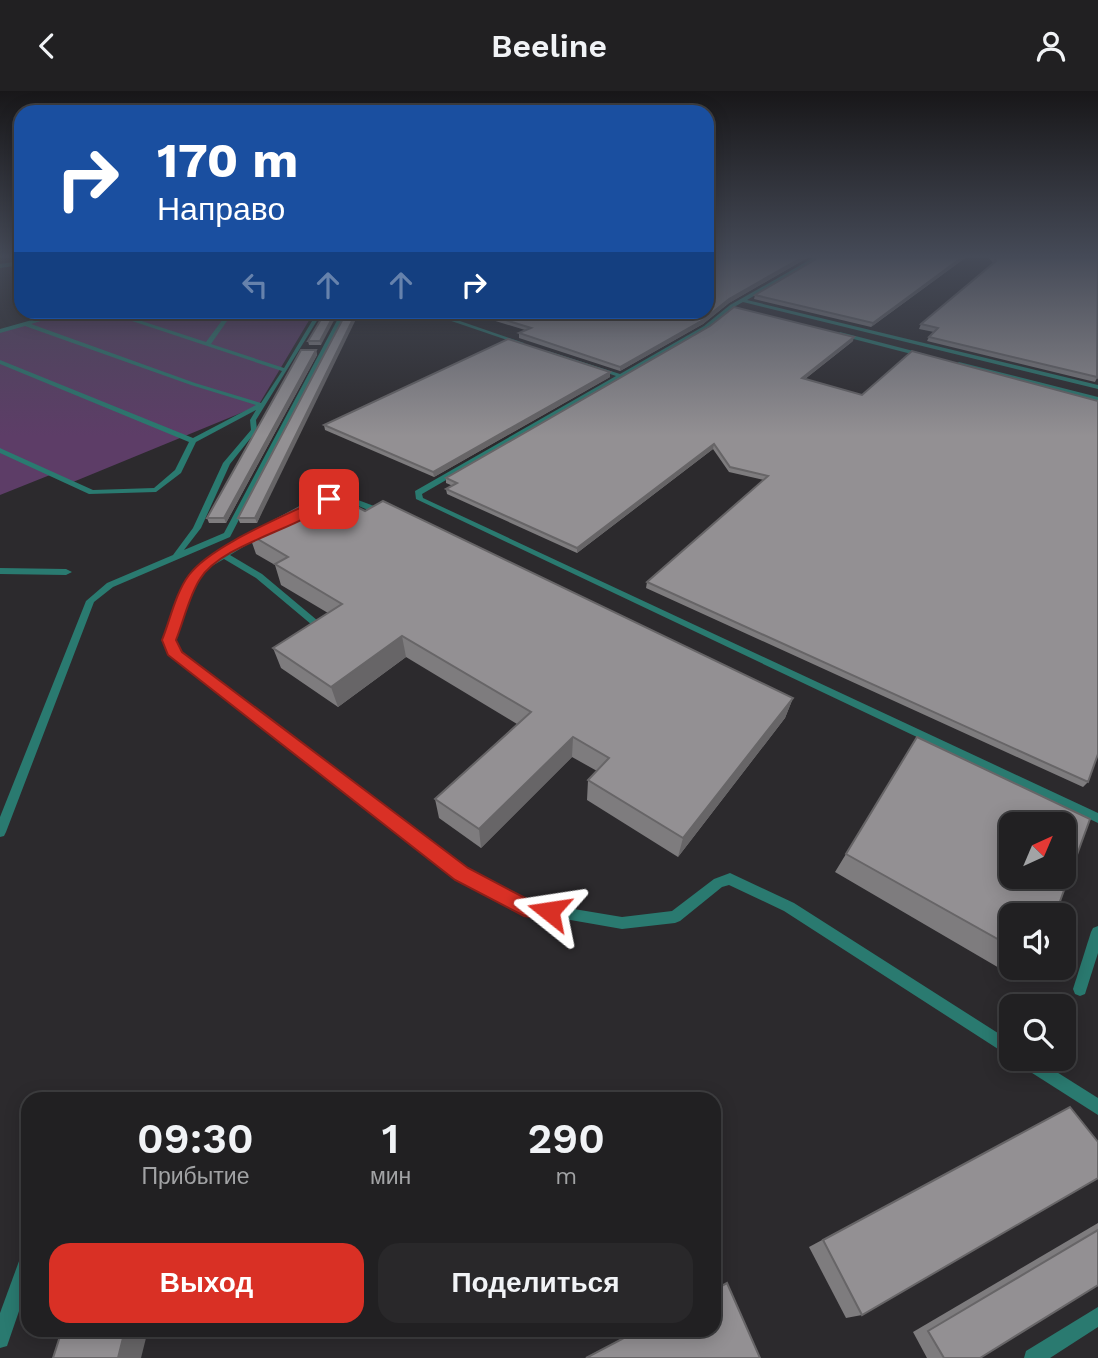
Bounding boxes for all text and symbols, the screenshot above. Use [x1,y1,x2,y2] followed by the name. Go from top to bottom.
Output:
[28,27,66,65] icon: back
[491,27,607,65] text: Beeline
[1032,27,1070,65] icon: person
[157,131,298,189] text: 170 m
[42,133,133,224] icon: right
[157,190,285,228] text: Направо
[236,266,274,304] icon: left
[309,266,347,304] icon: ahead
[382,266,420,304] icon: ahead
[455,266,493,304] icon: right
[299,469,359,529] pin
[310,480,348,518] icon: arrive
[999,812,1076,889] north arrow
[999,812,1076,1071] map controls
[512,874,586,948] position arrow
[999,903,1076,980] button: sound
[999,994,1076,1071] button: search
[137,1114,254,1163] text: 09:30
[382,1114,399,1163] text: 1
[527,1114,605,1163] text: 290
[141,1163,249,1190] text: Прибытие
[370,1163,411,1190] text: мин
[555,1163,577,1190] text: m
[49,1243,364,1323] button: Выход
[378,1243,693,1323] button: Поделиться

